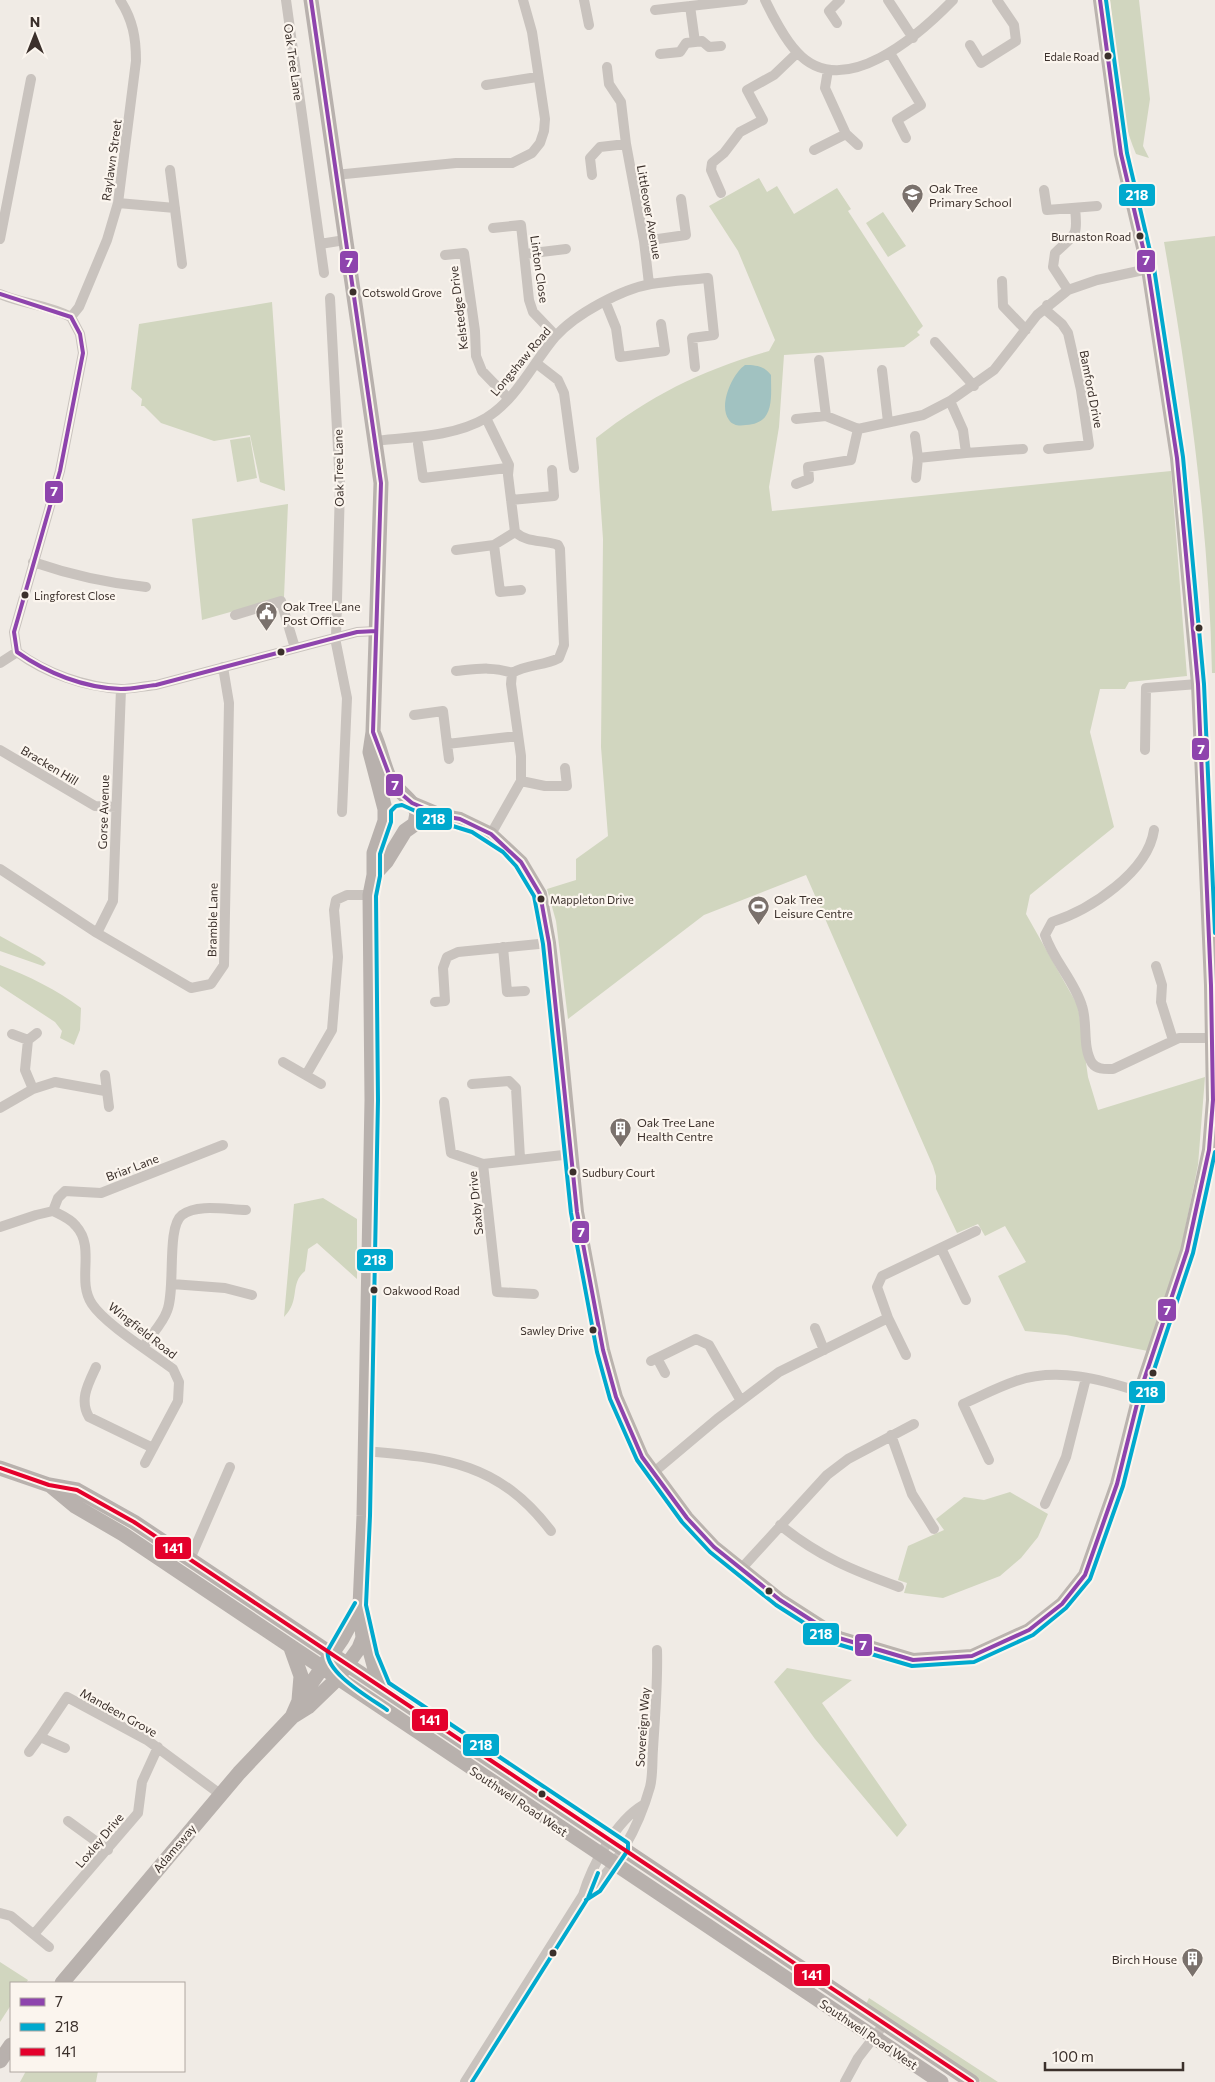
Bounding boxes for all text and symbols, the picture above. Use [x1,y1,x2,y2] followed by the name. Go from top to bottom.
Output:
[10,10,60,60] north arrow
[30,13,40,30] text: N
[282,23,306,101] street label: Oak Tree Lane
[1044,50,1099,63] place label: Edale Road
[1103,51,1113,61] marker: Edale Road
[98,118,124,202] street label: Raylawn Street
[635,164,665,260] street label: Littleover Avenue
[929,181,1012,209] place label: Oak Tree Primary School
[901,183,925,214] school or university icon: Oak Tree Primary School
[1118,183,1156,207] line badge: 218
[1126,186,1149,203] text: 218
[1051,230,1131,243] place label: Burnaston Road
[1135,231,1145,241] marker: Burnaston Road
[528,234,552,304] street label: Linton Close
[1136,249,1156,273] line badge: 7
[339,250,359,274] line badge: 7
[1142,251,1150,268] text: 7
[345,253,353,270] text: 7
[446,265,470,351] street label: Kelstedge Drive
[362,286,442,299] place label: Cotswold Grove
[348,287,358,297] marker: Cotswold Grove
[487,324,553,398] street label: Longshaw Road
[1078,349,1106,429] street label: Bamford Drive
[330,429,346,507] street label: Oak Tree Lane
[44,480,64,504] line badge: 7
[50,482,58,499] text: 7
[34,589,115,602] place label: Lingforest Close
[20,590,30,600] marker: Lingforest Close
[283,599,360,627] place label: Oak Tree Lane Post Office
[255,601,279,632] public building icon: Oak Tree Lane Post Office
[1194,623,1204,633] unlabelled marker
[276,647,286,657] unlabelled marker
[1191,737,1210,761] line badge: 7
[1197,740,1205,757] text: 7
[19,742,81,788] street label: Bracken Hill
[385,773,404,797] line badge: 7
[95,774,111,850] street label: Gorse Avenue
[391,776,399,793] text: 7
[415,807,453,831] line badge: 218
[423,810,446,827] text: 218
[204,883,220,957] street label: Bramble Lane
[774,892,853,920] place label: Oak Tree Leisure Centre
[550,893,634,906] place label: Mappleton Drive
[536,894,546,904] marker: Mappleton Drive
[746,894,770,925] sports icon: Oak Tree Leisure Centre
[637,1115,714,1143] place label: Oak Tree Lane Health Centre
[609,1117,633,1148] building icon: Oak Tree Lane Health Centre
[104,1151,160,1183] street label: Briar Lane
[582,1166,655,1179] place label: Sudbury Court
[568,1167,578,1177] marker: Sudbury Court
[465,1170,485,1236] street label: Saxby Drive
[571,1220,590,1244] line badge: 7
[577,1223,585,1240] text: 7
[356,1248,394,1272] line badge: 218
[364,1251,387,1268] text: 218
[383,1284,460,1297] place label: Oakwood Road
[369,1285,379,1295] marker: Oakwood Road
[1157,1298,1177,1322] line badge: 7
[106,1299,180,1361] street label: Wingfield Road
[1163,1301,1171,1318] text: 7
[520,1324,584,1337] place label: Sawley Drive
[588,1325,598,1335] marker: Sawley Drive
[1148,1368,1158,1378] unlabelled marker
[1128,1380,1166,1404] line badge: 218
[1136,1383,1159,1400] text: 218
[154,1536,192,1560] line badge: 141
[163,1539,183,1556] text: 141
[764,1586,774,1596] unlabelled marker
[802,1622,840,1646] line badge: 218
[810,1625,833,1642] text: 218
[854,1633,873,1657] line badge: 7
[859,1636,867,1653] text: 7
[78,1685,160,1739] street label: Mandeen Grove
[632,1687,652,1767] street label: Sovereign Way
[411,1708,449,1732] line badge: 141
[420,1711,440,1728] text: 141
[462,1733,500,1757] line badge: 218
[470,1736,493,1753] text: 218
[467,1763,571,1839] street label: Southwell Road West
[537,1789,547,1799] unlabelled marker
[72,1810,126,1870] street label: Loxley Drive
[150,1821,198,1875] street label: Adamsway
[1181,1947,1205,1978] building icon: Birch House
[548,1948,558,1958] unlabelled marker
[1112,1952,1177,1966] place label: Birch House
[793,1963,831,1987] line badge: 141
[802,1966,822,1983] text: 141
[10,1982,185,2072] legend
[55,1992,63,2010] text: 7
[817,1996,921,2072] street label: Southwell Road West
[55,2017,79,2035] text: 218
[1045,2040,1182,2072] scale bar
[55,2042,76,2060] text: 141
[1052,2047,1094,2065] text: 100 m

